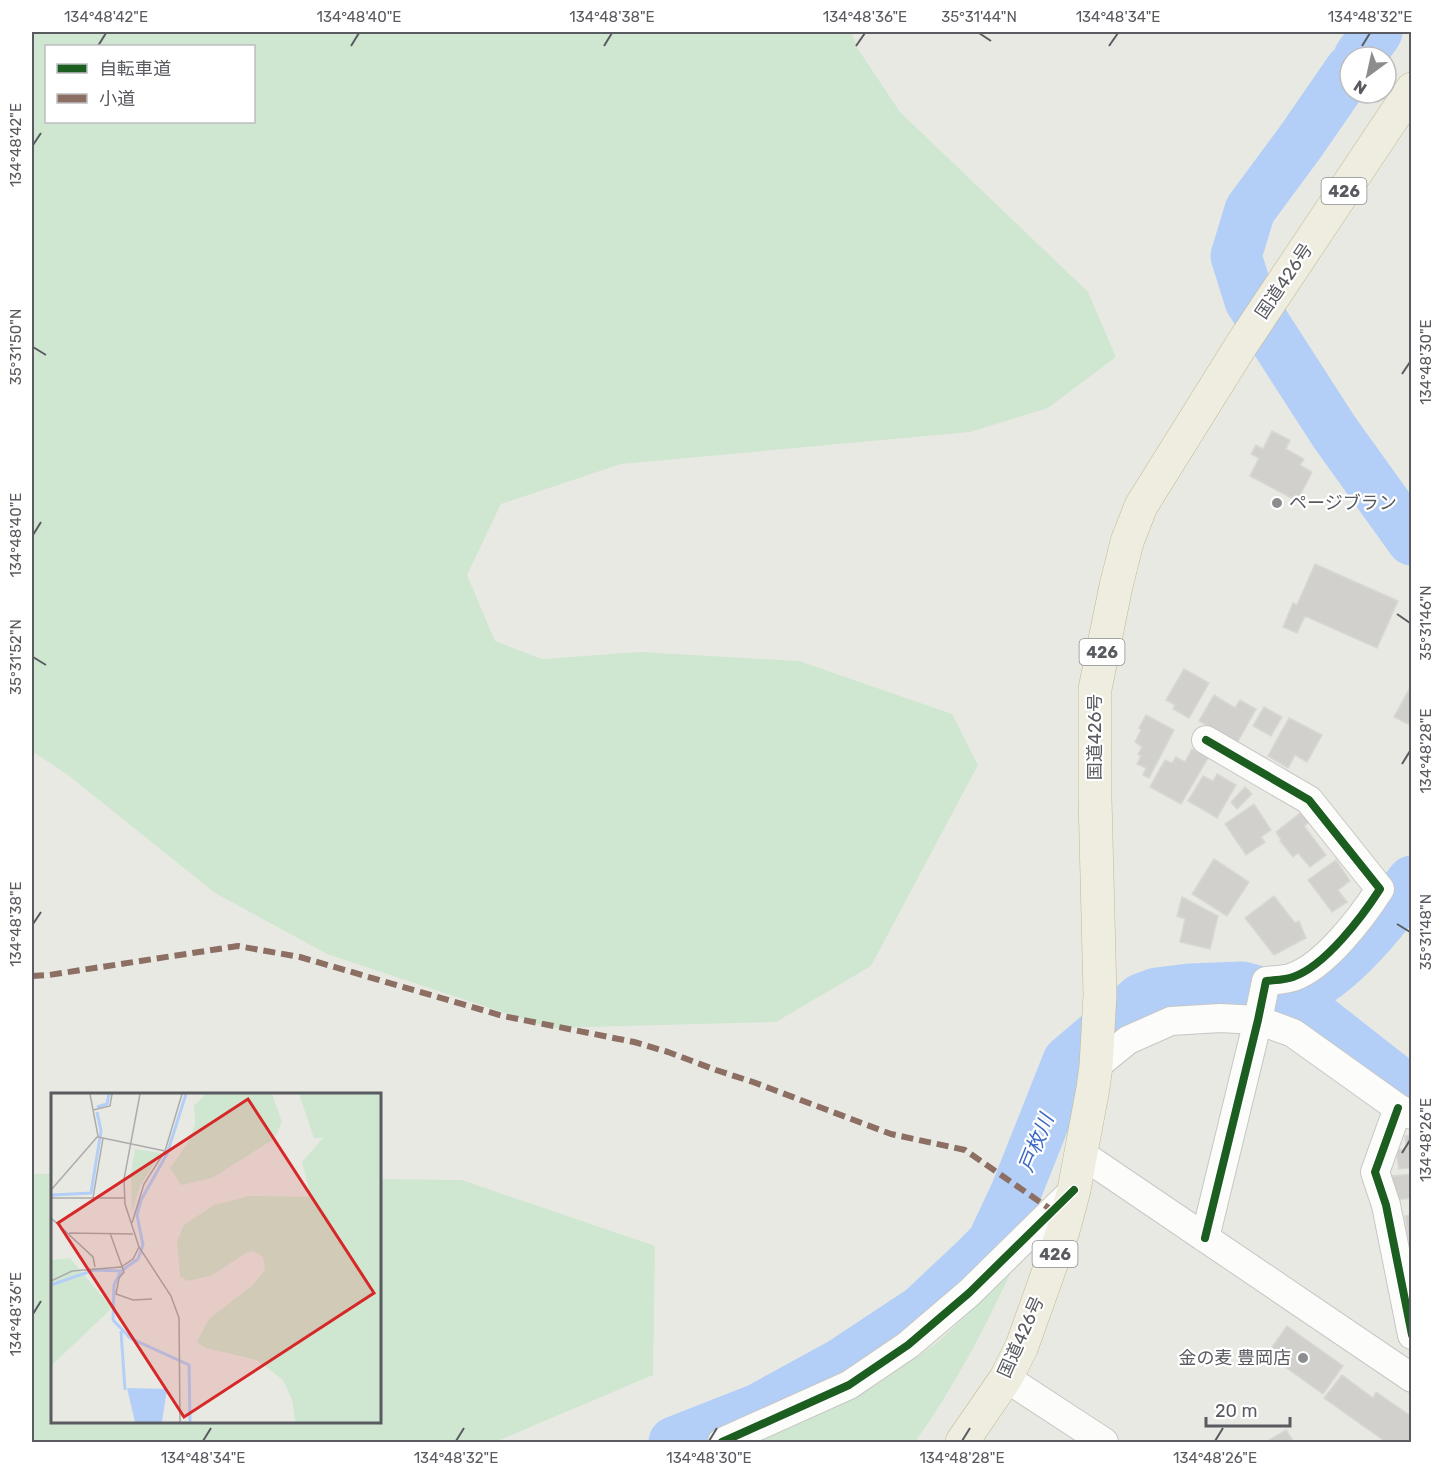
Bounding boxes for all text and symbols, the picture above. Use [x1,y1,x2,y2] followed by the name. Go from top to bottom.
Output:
[64,8,148,26] text: 134°48'42"E
[317,8,401,26] text: 134°48'40"E
[569,8,655,26] text: 134°48'38"E
[823,8,907,26] text: 134°48'36"E
[941,8,1017,26] text: 35°31'44"N
[1076,8,1160,26] text: 134°48'34"E
[1328,8,1412,26] text: 134°48'32"E
[45,45,255,123] legend
[1338,45,1398,105] north arrow
[99,58,171,80] text: 自転車道
[1350,76,1370,98] text: N
[99,88,135,110] text: 小道
[7,103,25,187] text: 134°48'42"E
[1322,178,1366,204] road number: 426
[1251,239,1317,323] street label: 国道426号
[7,309,25,385] text: 35°31'50"N
[1417,319,1435,405] text: 134°48'30"E
[1289,492,1397,514] place label: ページブラン
[7,493,25,577] text: 134°48'40"E
[1270,496,1284,510] marker: ページブラン
[1417,585,1435,661] text: 35°31'46"N
[7,619,25,695] text: 35°31'52"N
[1080,639,1124,665] road number: 426
[1084,694,1106,780] street label: 国道426号
[1417,708,1435,794] text: 134°48'28"E
[7,881,25,967] text: 134°48'38"E
[1417,894,1435,970] text: 35°31'48"N
[51,1093,381,1423] inset map
[1417,1098,1435,1182] text: 134°48'26"E
[1014,1109,1059,1175] water label: 戸枚川
[1032,1241,1078,1267] road number: 426
[7,1272,25,1356] text: 134°48'36"E
[993,1293,1049,1381] street label: 国道426号
[1179,1347,1291,1369] place label: 金の麦 豊岡店
[1296,1351,1310,1365] marker: 金の麦 豊岡店
[1206,1390,1290,1428] scale bar
[1215,1400,1257,1422] text: 20 m
[161,1449,245,1467] text: 134°48'34"E
[414,1449,498,1467] text: 134°48'32"E
[666,1449,752,1467] text: 134°48'30"E
[919,1449,1005,1467] text: 134°48'28"E
[1173,1449,1257,1467] text: 134°48'26"E

